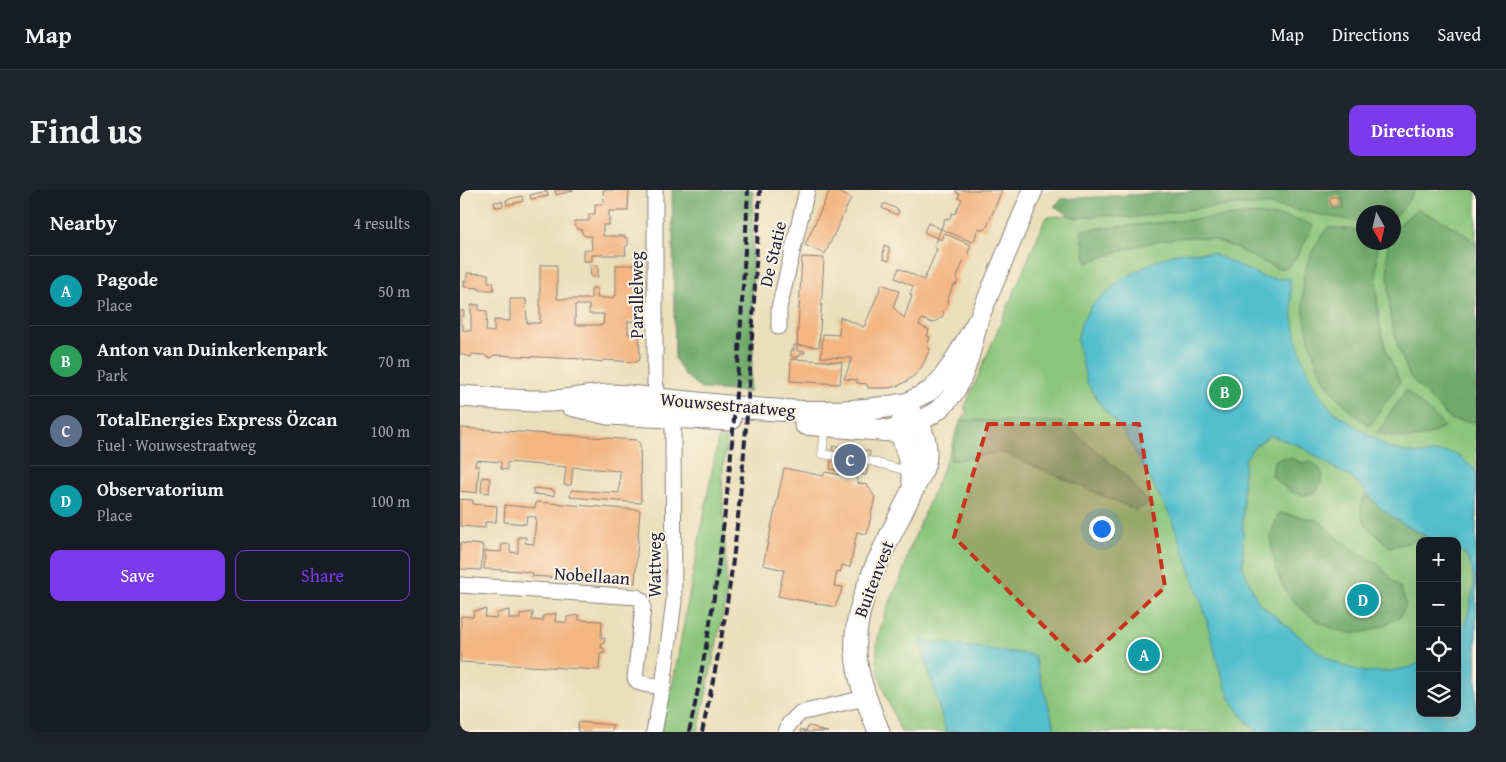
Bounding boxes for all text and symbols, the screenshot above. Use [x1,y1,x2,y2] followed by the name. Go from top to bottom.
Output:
[25,17,72,52] text: Map
[1271,21,1304,48] text: Map
[1332,21,1409,48] text: Directions
[1437,21,1481,48] text: Saved
[30,105,143,156] text: Find us
[1349,105,1476,156] button: Directions
[1356,205,1401,250] north arrow
[50,207,117,238] text: Nearby
[353,211,410,235] text: 4 results
[752,218,793,289] street label: De Statie
[623,251,650,339] street label: Parallelweg
[97,265,158,293] text: Pagode
[61,279,71,303] text: A
[378,279,410,303] text: 50 m
[97,293,132,317] text: Place
[97,335,328,363] text: Anton van Duinkerkenpark
[61,349,71,373] text: B
[378,349,410,373] text: 70 m
[97,363,128,387] text: Park
[1209,373,1241,411] pin: B
[659,385,797,424] street label: Wouwsestraatweg
[97,405,337,433] text: TotalEnergies Express Özcan
[61,419,71,443] text: C
[370,419,410,443] text: 100 m
[97,433,256,457] text: Fuel · Wouwsestraatweg
[834,441,866,479] pin: C
[97,475,224,503] text: Observatorium
[61,489,71,513] text: D
[370,489,410,513] text: 100 m
[97,503,132,527] text: Place
[1089,516,1115,542] your location
[641,532,668,598] street label: Wattweg
[847,536,901,621] street label: Buitenvest
[1416,537,1461,717] map controls
[1416,537,1461,582] button: +
[50,550,225,601] button: Save
[235,550,410,601] button: Share
[553,559,631,592] street label: Nobellaan
[1347,581,1379,619] pin: D
[1416,582,1461,627] button: −
[1416,627,1461,672] button: locate
[1128,636,1160,674] pin: A
[1416,672,1461,717] button: layers

